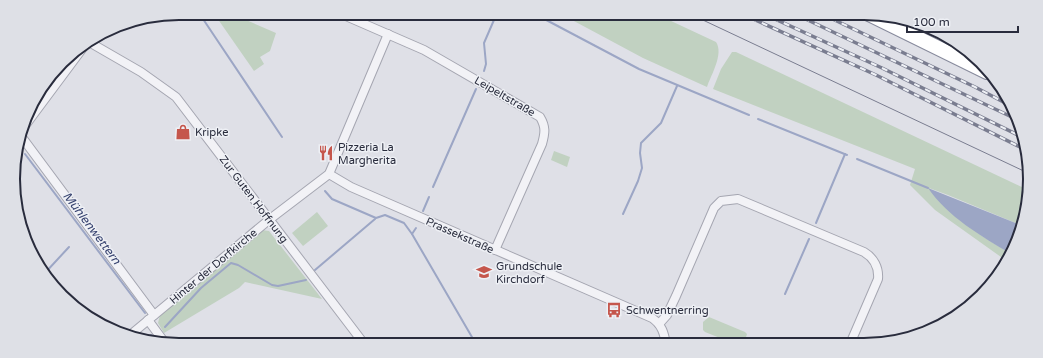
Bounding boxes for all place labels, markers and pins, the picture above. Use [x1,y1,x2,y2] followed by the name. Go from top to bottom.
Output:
[174,123,192,141] shop icon: Kripke
[195,126,228,139] place label: Kripke
[338,141,396,167] place label: Pizzeria La Margherita
[317,144,335,162] restaurant icon: Pizzeria La Margherita
[496,260,562,286] place label: Grundschule Kirchdorf
[475,263,493,281] school or university icon: Grundschule Kirchdorf
[605,301,623,319] bus stop icon: Schwentnerring
[626,304,709,317] place label: Schwentnerring

